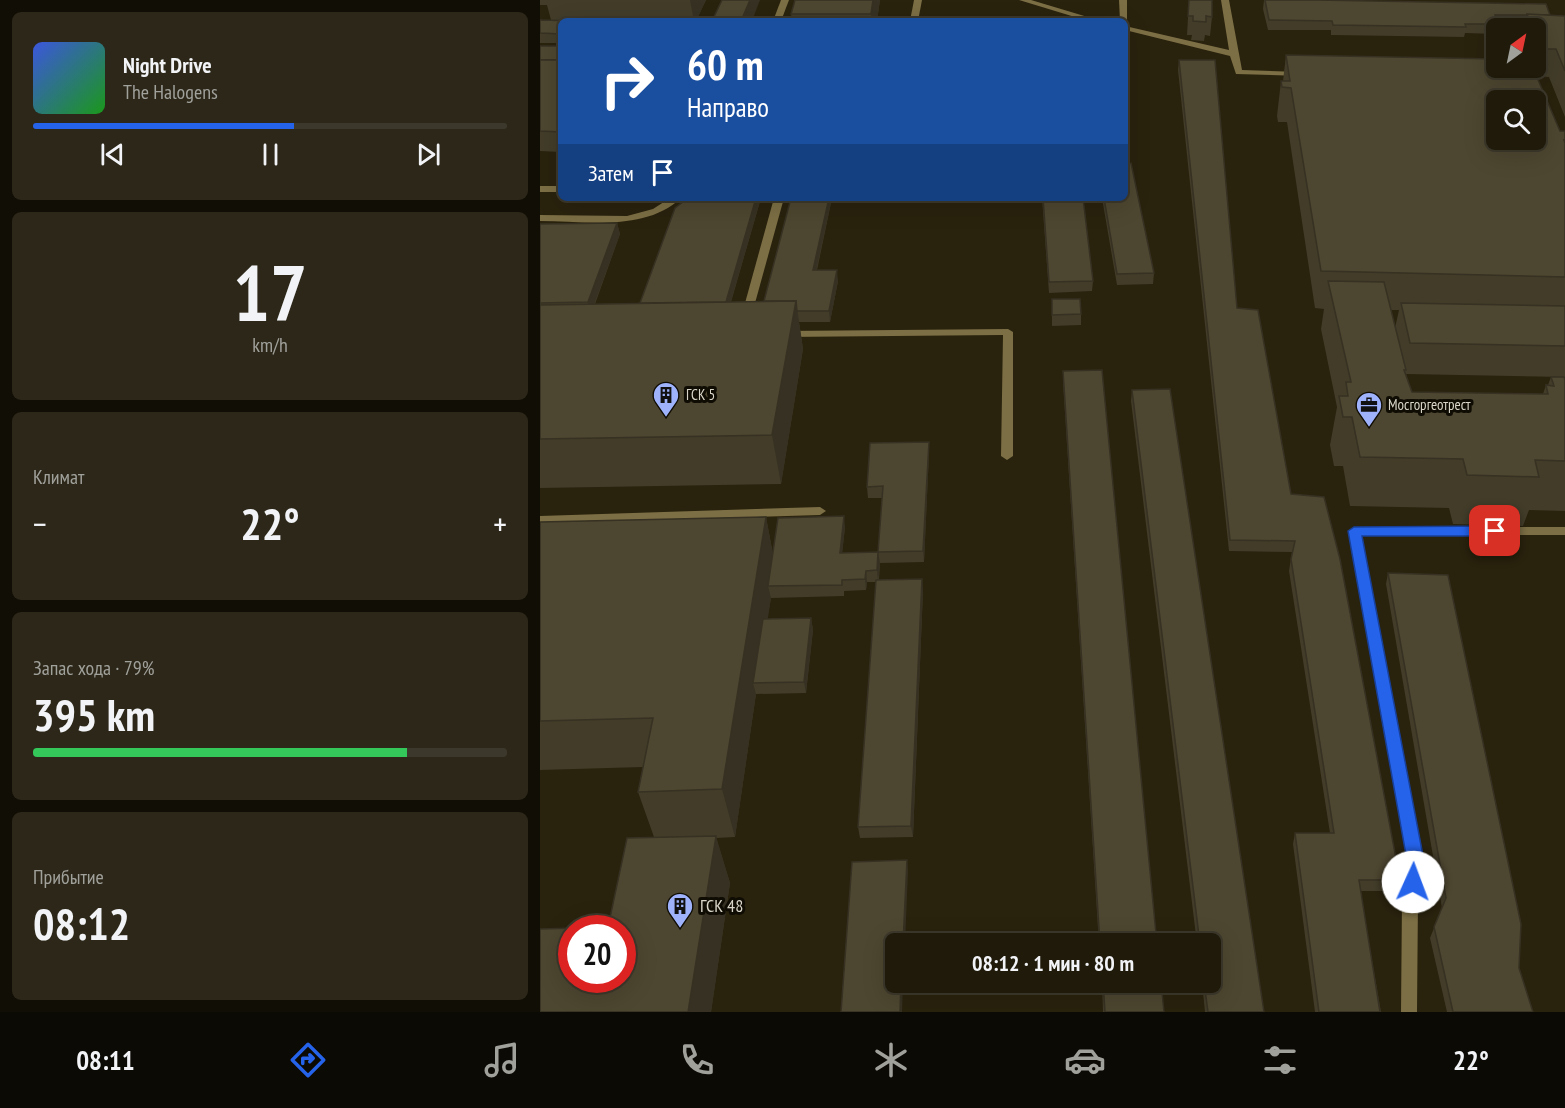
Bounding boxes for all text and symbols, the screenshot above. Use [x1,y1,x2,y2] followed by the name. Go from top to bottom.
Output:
[1486,18,1546,78] north arrow
[1486,18,1546,150] map controls
[687,37,764,92] text: 60 m
[588,42,666,120] icon: right
[123,51,212,79] text: Night Drive
[123,79,218,105] text: The Halogens
[687,90,769,124] text: Направо
[1486,90,1546,150] button: search
[96,138,129,171] icon: previous
[254,138,287,171] icon: pause
[412,138,445,171] icon: next
[646,156,679,189] icon: arrive
[588,159,634,187] text: Затем
[233,242,307,343] text: 17
[252,332,288,358] text: km/h
[651,380,681,418] building icon: ГСК 5
[686,385,715,404] place label: ГСК 5
[1354,390,1384,428] office icon: Мосгоргеотрест
[1388,395,1471,414] place label: Мосгоргеотрест
[33,464,84,490] text: Климат
[240,494,300,552] text: 22°
[33,502,47,545] text: −
[493,502,507,545] text: +
[1469,505,1520,556] pin
[1478,514,1511,547] icon: arrive
[33,655,154,681] text: Запас хода · 79%
[33,685,155,743] text: 395 km
[1381,850,1445,914] position arrow
[33,864,104,890] text: Прибытие
[665,891,695,929] building icon: ГСК 48
[33,894,130,952] text: 08:12
[700,894,743,917] place label: ГСК 48
[558,915,636,993] speed limit sign: 20
[972,949,1134,977] text: 08:12 · 1 мин · 80 m
[287,1039,329,1081] icon: directions
[481,1039,523,1081] icon: music
[676,1039,718,1081] icon: phone
[870,1039,912,1081] icon: climate
[1064,1039,1106,1081] icon: car
[1259,1039,1301,1081] icon: filters
[76,1043,135,1077] text: 08:11
[1453,1043,1489,1077] text: 22°

